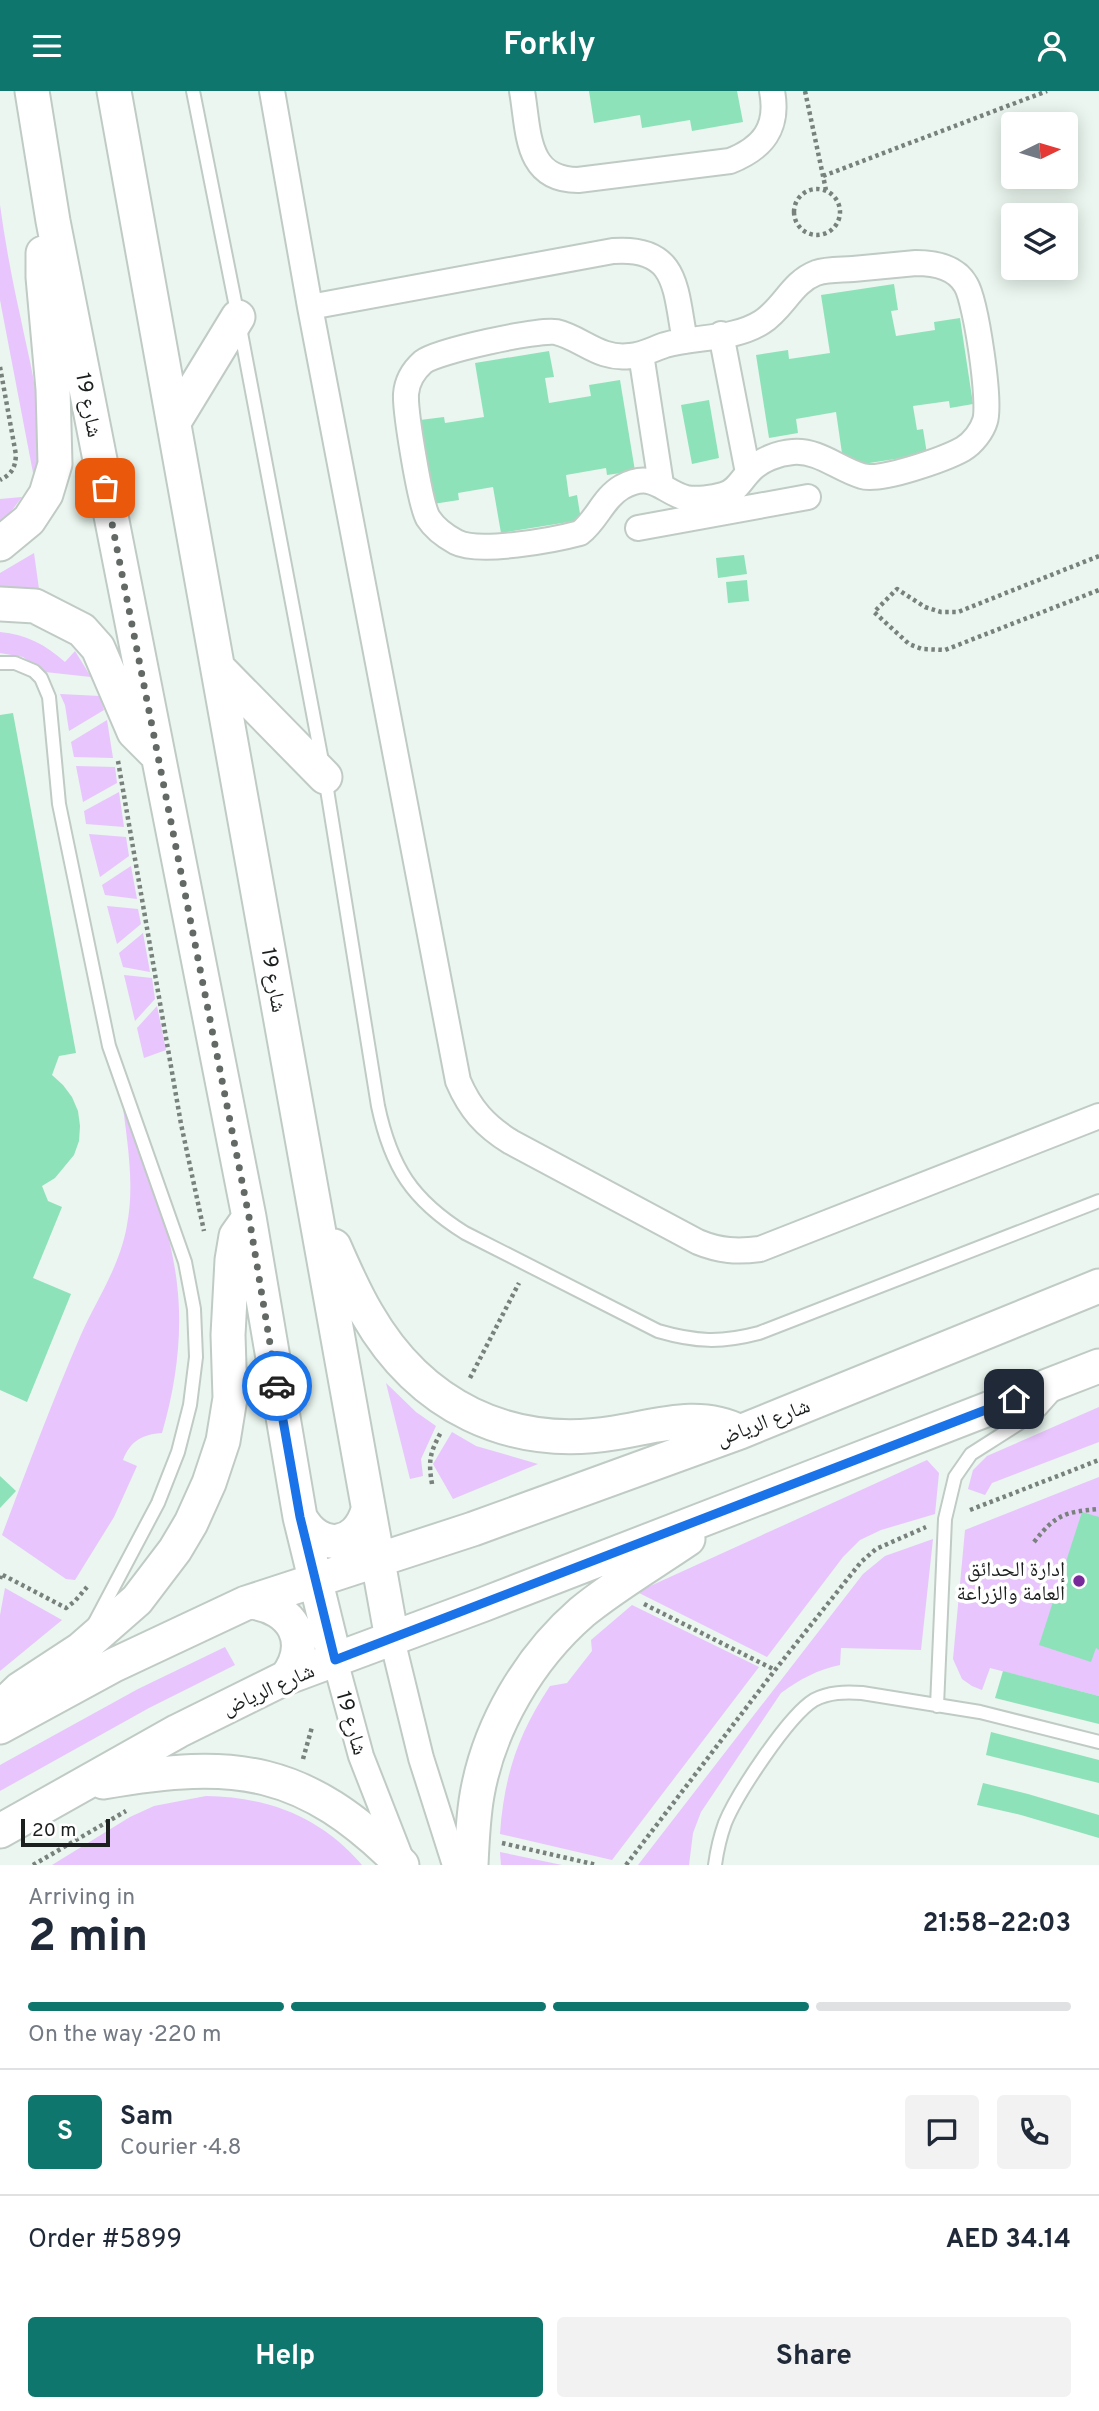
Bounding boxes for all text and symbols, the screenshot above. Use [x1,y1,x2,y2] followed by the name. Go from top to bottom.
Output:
[503,26,596,66] text: Forkly
[28,27,66,65] icon: menu
[1033,27,1071,65] icon: person
[1001,112,1078,189] north arrow
[1001,112,1078,280] map controls
[1001,203,1078,280] button: layers
[68,371,107,440] street label: شارع 19
[75,458,135,518] pin
[86,469,124,507] icon: bag
[254,946,291,1015] street label: شارع 19
[242,1351,312,1421] courier
[258,1367,296,1405] icon: car
[984,1369,1044,1429] pin
[995,1380,1033,1418] icon: home
[713,1393,814,1454] street label: شارع الرياض
[957,1557,1065,1608] place label: إدارة الحدائق العامة والزراعة
[1071,1573,1087,1589] marker: إدارة الحدائق العامة والزراعة
[218,1658,319,1723] street label: شارع الرياض
[329,1688,373,1758] street label: شارع 19
[21,1816,110,1848] scale bar
[32,1819,76,1843] text: 20 m
[28,1884,135,1913] text: Arriving in
[922,1908,1071,1941] text: 21:58–22:03
[28,1909,148,1968] text: 2 min
[28,2021,222,2050] text: On the way · 220 m
[905,2095,979,2169] button: chat
[997,2095,1071,2169] button: phone
[120,2101,173,2134] text: Sam
[57,2116,73,2149] text: S
[120,2134,241,2163] text: Courier · 4.8
[28,2224,182,2257] text: Order #5899
[946,2224,1071,2257] text: AED 34.14
[28,2317,543,2397] button: Help
[557,2317,1071,2397] button: Share

